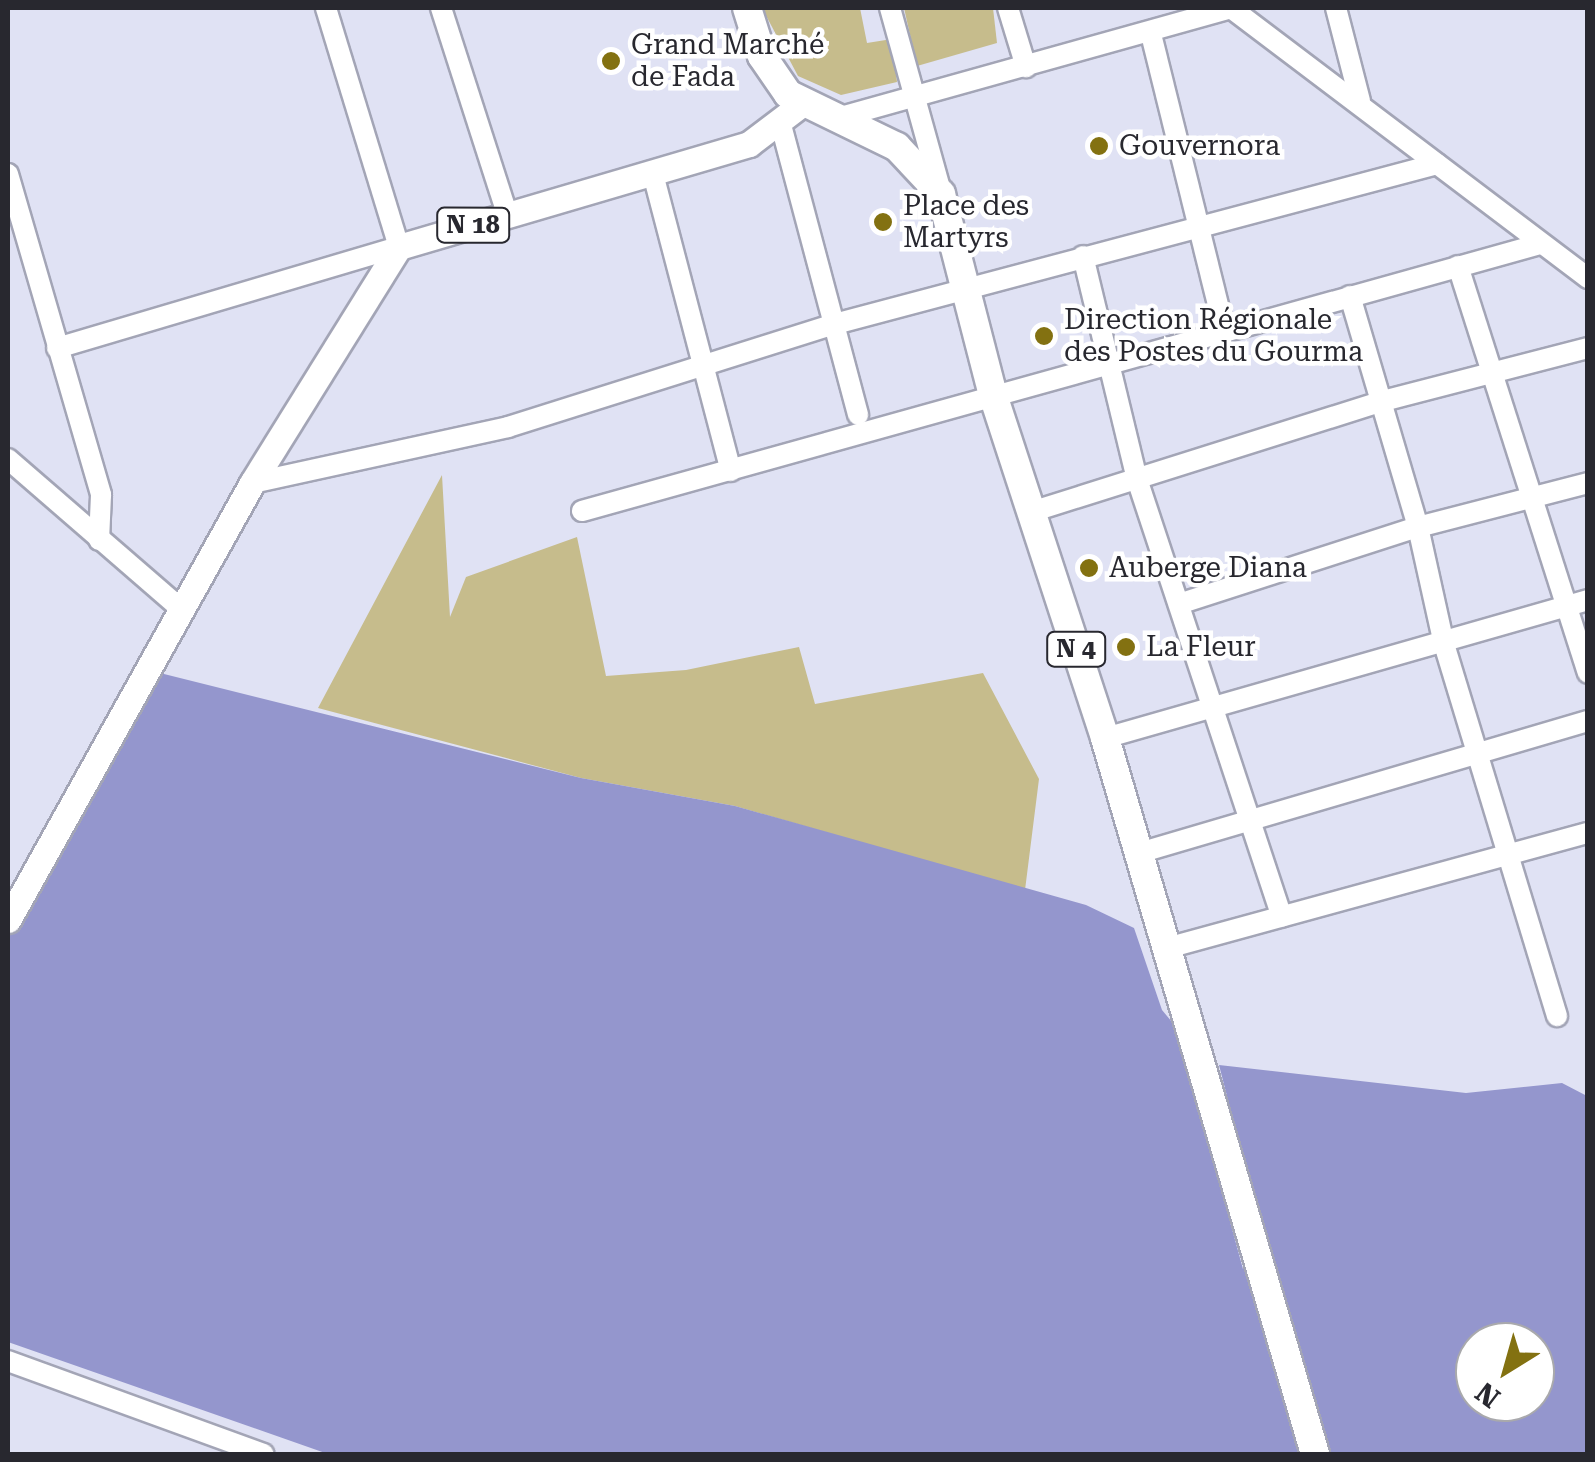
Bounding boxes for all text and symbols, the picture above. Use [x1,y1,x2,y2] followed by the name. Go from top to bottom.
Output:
[631,28,824,94] place label: Grand Marché de Fada
[600,50,622,72] marker: Grand Marché de Fada
[1119,129,1280,163] place label: Gouvernora
[1088,135,1110,157] marker: Gouvernora
[903,189,1029,255] place label: Place des Martyrs
[436,205,510,245] road number: N 18
[872,211,894,233] marker: Place des Martyrs
[1064,303,1363,369] place label: Direction Régionale des Postes du Gourma
[1033,325,1055,347] marker: Direction Régionale des Postes du Gourma
[1109,551,1307,585] place label: Auberge Diana
[1078,557,1100,579] marker: Auberge Diana
[1046,629,1106,669] road number: N 4
[1146,630,1256,664] place label: La Fleur
[1115,636,1137,658] marker: La Fleur
[1455,1322,1555,1422] north arrow
[1469,1375,1506,1414] text: N

